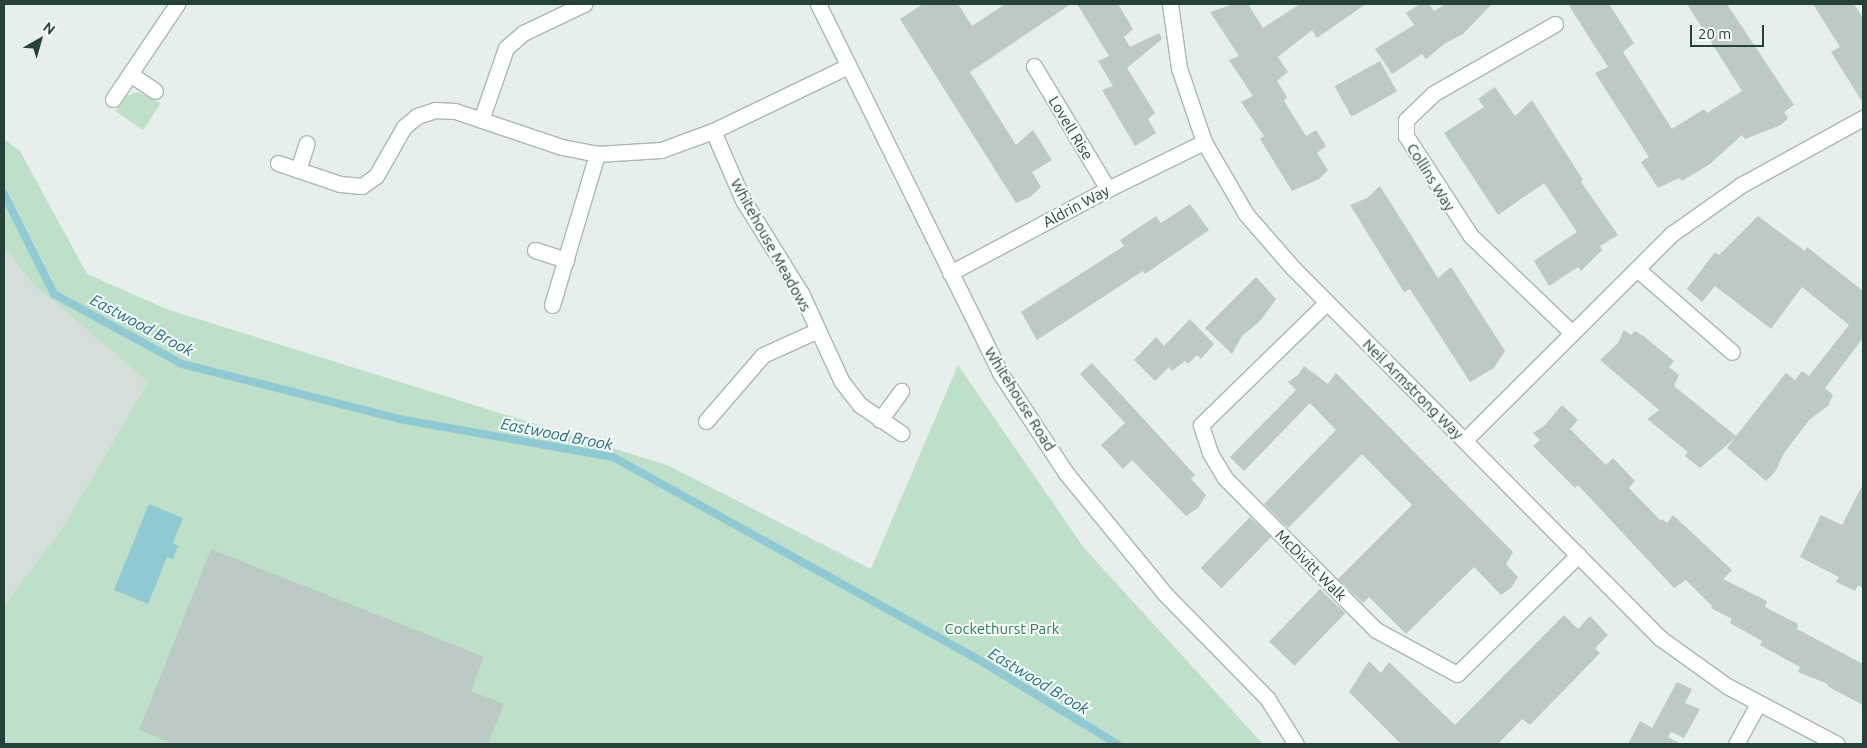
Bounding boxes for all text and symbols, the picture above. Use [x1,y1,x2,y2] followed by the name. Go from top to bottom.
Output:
[15,15,65,65] north arrow
[1692,15,1766,47] scale bar
[40,19,58,38] text: N
[1698,25,1731,42] text: 20 m
[1045,93,1097,163] street label: Lovell Rise
[1403,140,1459,214] street label: Collins Way
[727,175,815,315] street label: Whitehouse Meadows
[1040,181,1112,231] street label: Aldrin Way
[87,290,197,360] water label: Eastwood Brook
[1359,335,1467,443] street label: Neil Armstrong Way
[981,344,1059,454] street label: Whitehouse Road
[499,414,615,454] water label: Eastwood Brook
[1272,526,1350,604] street label: McDivitt Walk
[945,620,1059,638] park label: Cockethurst Park
[985,643,1093,719] water label: Eastwood Brook

